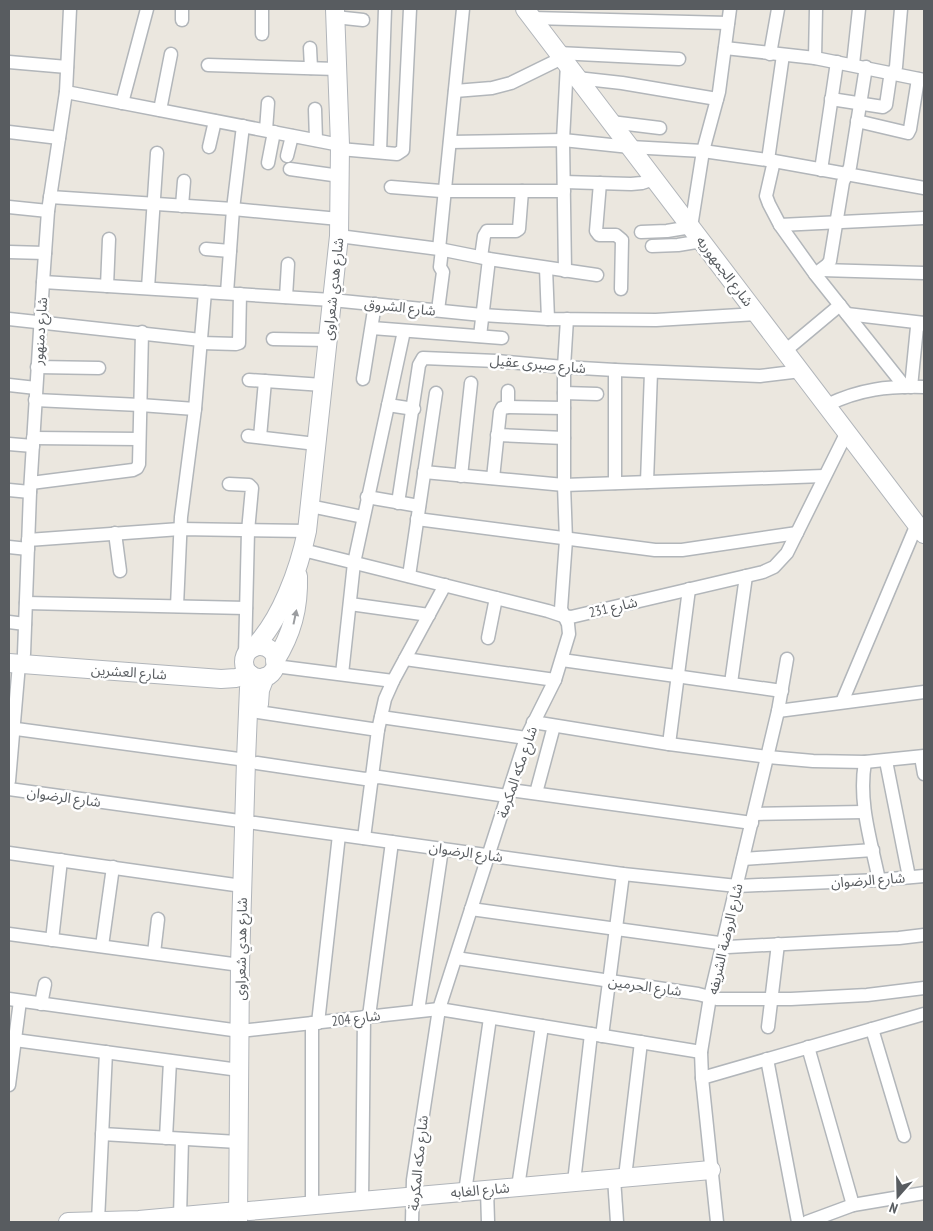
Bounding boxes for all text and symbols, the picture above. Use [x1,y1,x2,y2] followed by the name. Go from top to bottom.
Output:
[691,232,757,311] street label: شارع الجمهوريه
[319,237,350,341] street label: شارع هدي شعراوى
[363,294,437,322] street label: شارع الشروق
[29,296,53,367] street label: شارع دمنهور
[489,351,587,379] street label: شارع صبرى عقيل
[587,593,639,623] street label: شارع 231
[291,609,299,624] one-way arrow
[90,660,168,686] street label: شارع العشرين
[493,724,543,821] street label: شارع مكه المكرمة
[26,783,102,813] street label: شارع الرضوان
[428,838,504,868] street label: شارع الرضوان
[830,868,906,894] street label: شارع الرضوان
[703,882,748,997] street label: شارع الروضة الشريفه
[231,897,253,1001] street label: شارع هدي شعراوى
[607,972,683,1002] street label: شارع الحرمين
[331,1006,382,1032] street label: شارع 204
[404,1114,434,1212] street label: شارع مكه المكرمة
[873,1171,923,1221] north arrow
[450,1178,510,1204] street label: شارع الغابه
[887,1198,900,1218] text: N

